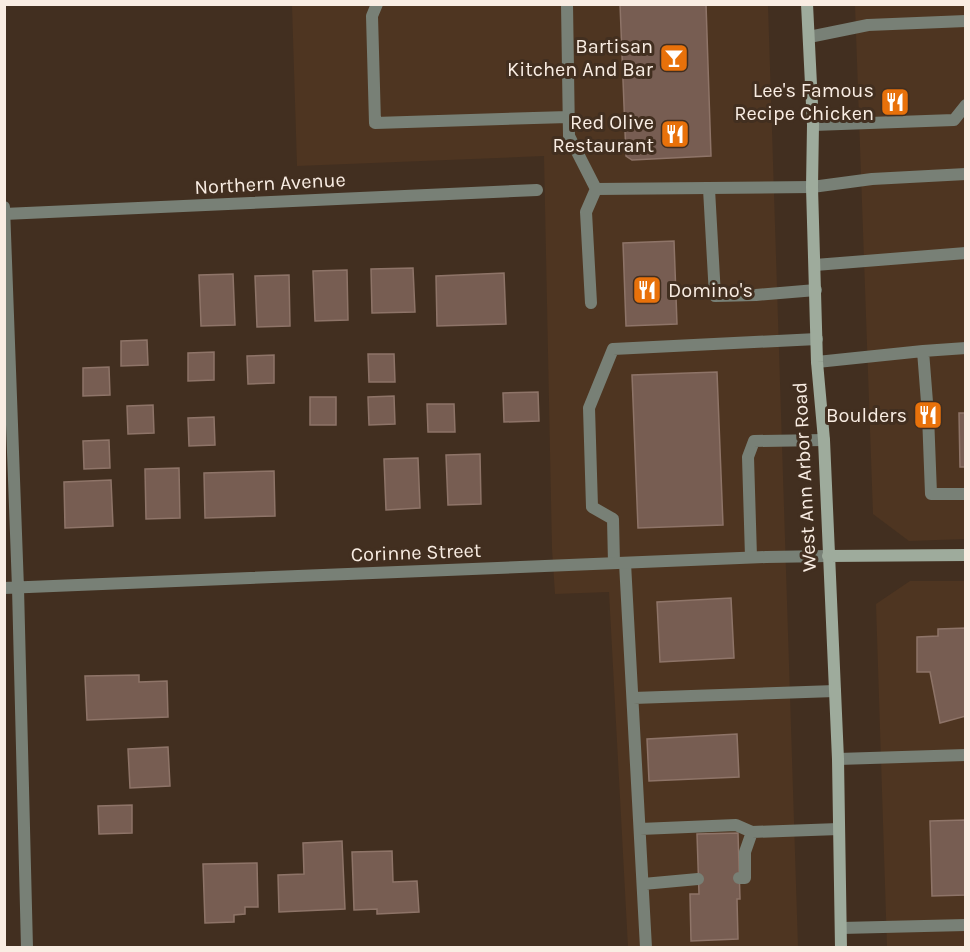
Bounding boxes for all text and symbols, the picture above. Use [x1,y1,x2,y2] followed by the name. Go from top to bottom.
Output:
[507,35,654,81] place label: Bartisan Kitchen And Bar
[658,42,690,74] bar icon: Bartisan Kitchen And Bar
[734,79,874,125] place label: Lee's Famous Recipe Chicken
[879,86,911,118] restaurant icon: Lee's Famous Recipe Chicken
[553,111,654,157] place label: Red Olive Restaurant
[659,118,691,150] restaurant icon: Red Olive Restaurant
[194,168,346,199] street label: Northern Avenue
[631,274,663,306] restaurant icon: Domino's
[668,279,753,302] place label: Domino's
[788,381,821,573] street label: West Ann Arbor Road
[912,399,944,431] restaurant icon: Boulders
[826,404,907,427] place label: Boulders
[350,539,482,566] street label: Corinne Street

